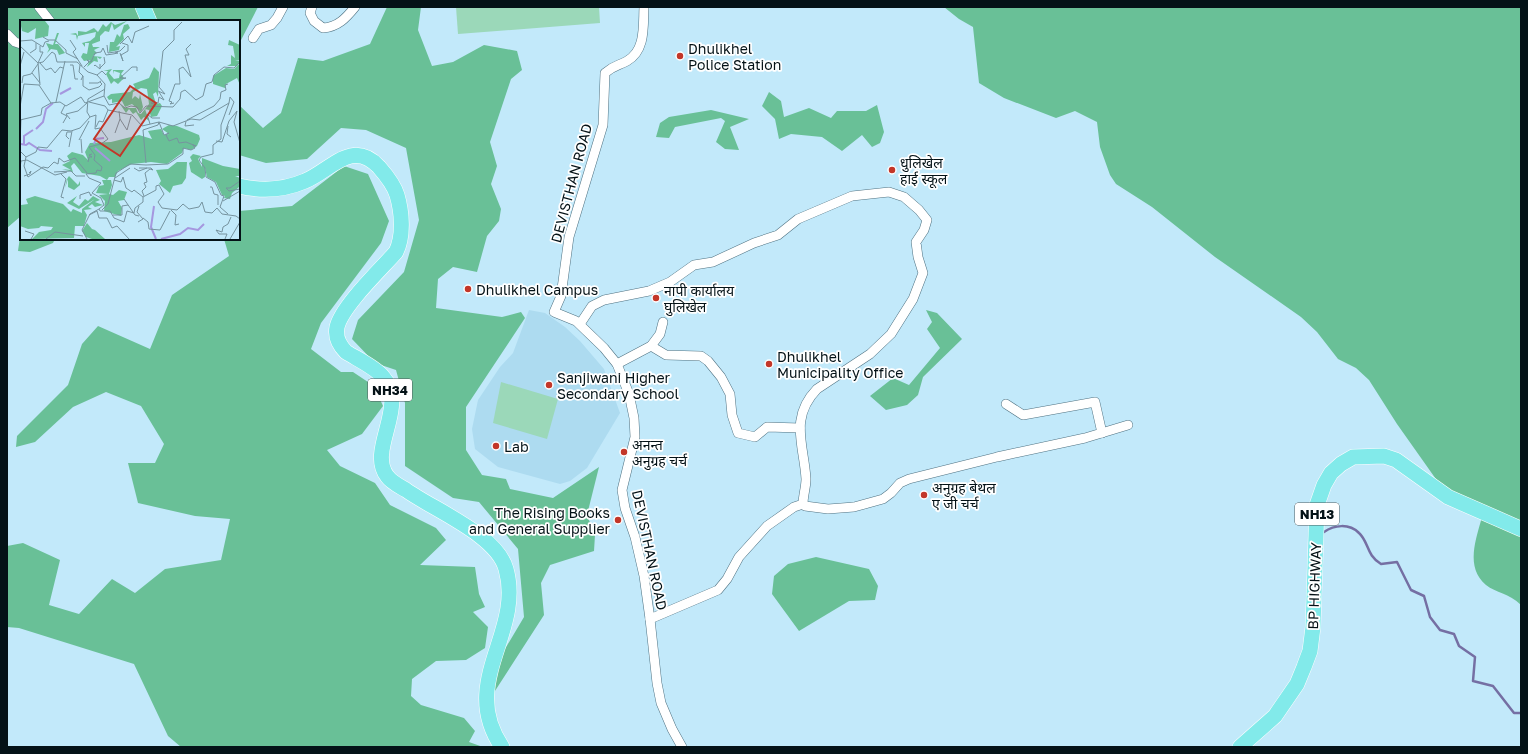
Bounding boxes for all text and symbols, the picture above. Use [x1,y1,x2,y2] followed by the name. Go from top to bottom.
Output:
[20,20,240,240] inset map
[688,40,781,73] place label: Dhulikhel Police Station
[675,51,685,61] marker: Dhulikhel Police Station
[547,122,595,244] street label: DEVISTHAN ROAD
[900,154,948,189] place label: धुलिखेल हाई स्कूल
[887,165,897,175] marker: धुलिखेल हाई स्कूल
[476,281,598,298] place label: Dhulikhel Campus
[664,282,735,317] place label: नापी कार्यालय घुलिखेल
[463,284,473,294] marker: Dhulikhel Campus
[651,293,661,303] marker: नापी कार्यालय घुलिखेल
[777,348,903,381] place label: Dhulikhel Municipality Office
[764,359,774,369] marker: Dhulikhel Municipality Office
[557,369,679,402] place label: Sanjiwani Higher Secondary School
[368,379,412,401] road number: NH34
[544,380,554,390] marker: Sanjiwani Higher Secondary School
[632,436,688,471] place label: अनन्त अनुग्रह चर्च
[504,438,529,455] place label: Lab
[491,441,501,451] marker: Lab
[619,447,629,457] marker: अनन्त अनुग्रह चर्च
[932,479,996,512] place label: अनुग्रह बेथल ए जी चर्च
[629,488,671,612] street label: DEVISTHAN ROAD
[919,490,929,500] marker: अनुग्रह बेथल ए जी चर्च
[1295,503,1339,525] road number: NH13
[469,504,611,537] place label: The Rising Books and General Supplier
[613,515,623,525] marker: The Rising Books and General Supplier
[1304,542,1324,630] street label: BP HIGHWAY

